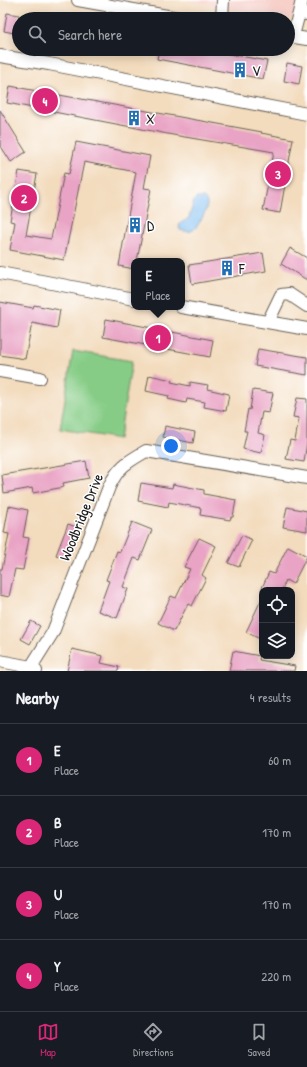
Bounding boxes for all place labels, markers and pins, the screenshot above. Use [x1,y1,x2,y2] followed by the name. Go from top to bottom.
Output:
[252,60,261,81] place label: V
[231,61,249,79] building icon: V
[32,86,58,116] pin: 4
[146,108,155,129] place label: X
[125,109,143,127] building icon: X
[265,159,291,189] pin: 3
[11,183,37,213] pin: 2
[147,215,155,236] place label: D
[126,216,144,234] building icon: D
[238,258,245,279] place label: F
[218,259,236,277] building icon: F
[145,323,171,353] pin: 1

